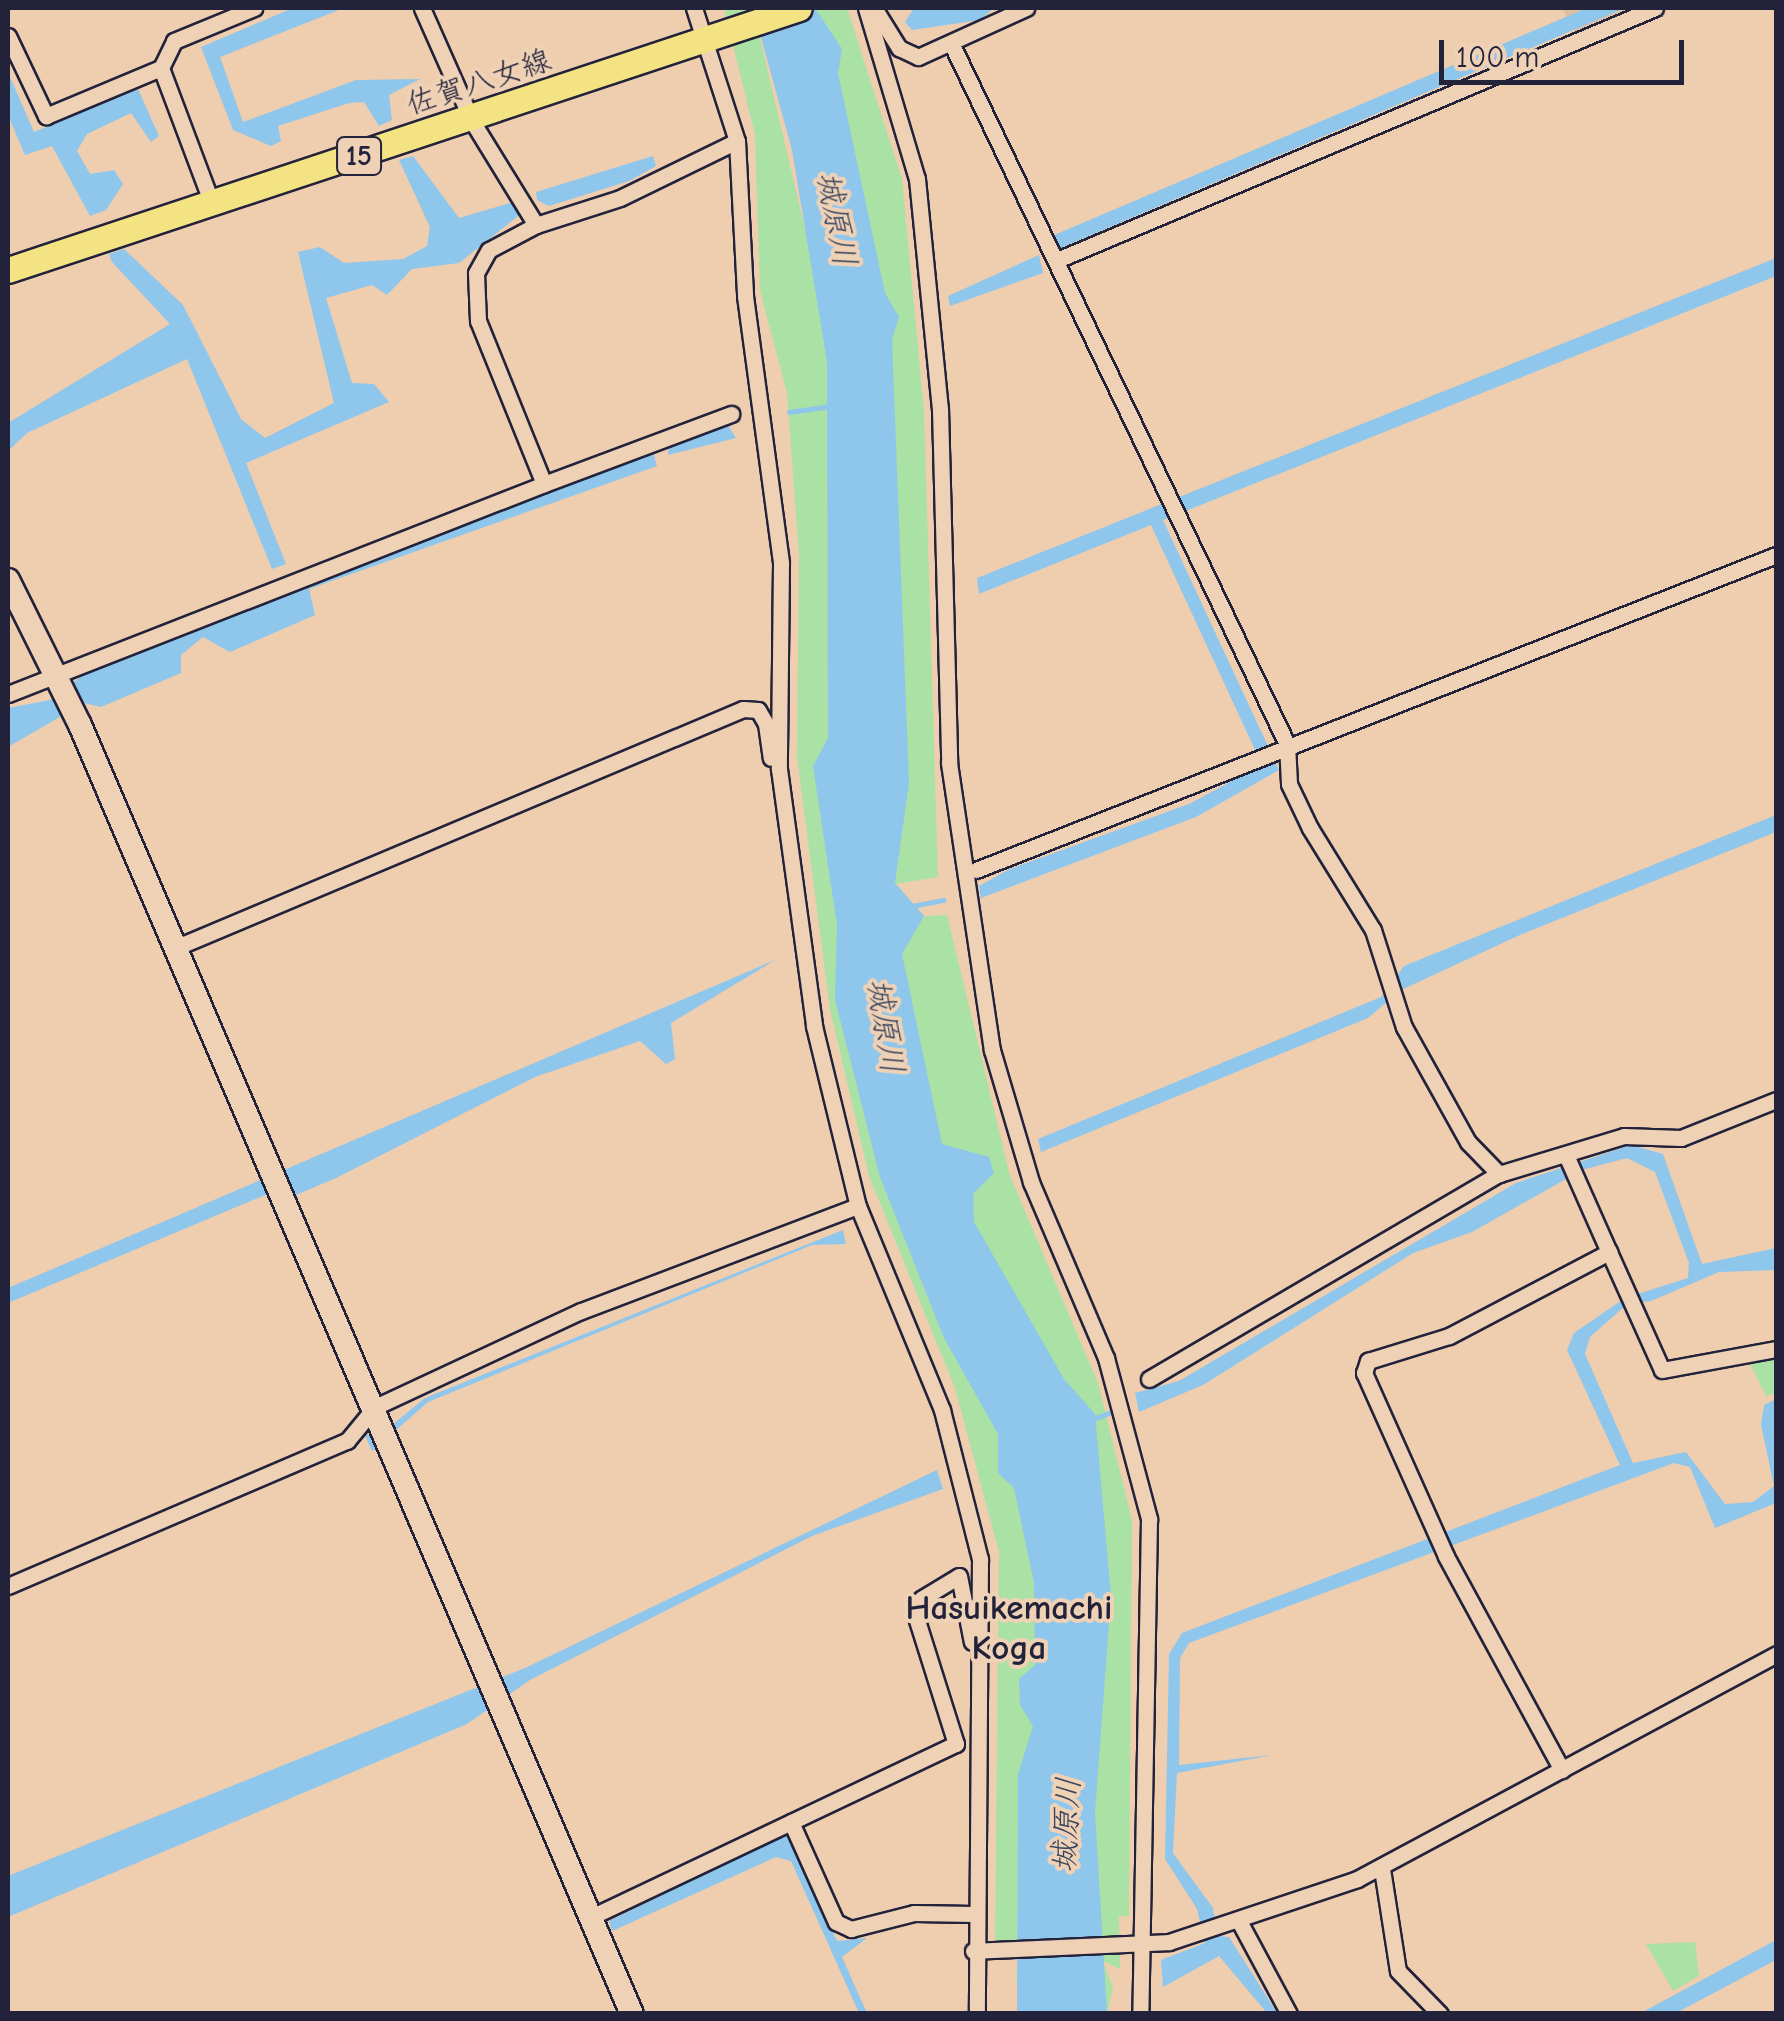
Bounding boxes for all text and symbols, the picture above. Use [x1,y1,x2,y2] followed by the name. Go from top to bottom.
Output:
[1444,20,1689,82] scale bar
[1456,40,1539,75] text: 100 m
[402,43,556,123] street label: 佐賀八女線
[334,133,384,179] road number: 15
[808,168,864,270] water label: 城原川
[859,976,911,1076] water label: 城原川
[905,1587,1113,1669] district label: Hasuikemachi Koga
[1045,1776,1089,1874] water label: 城原川

